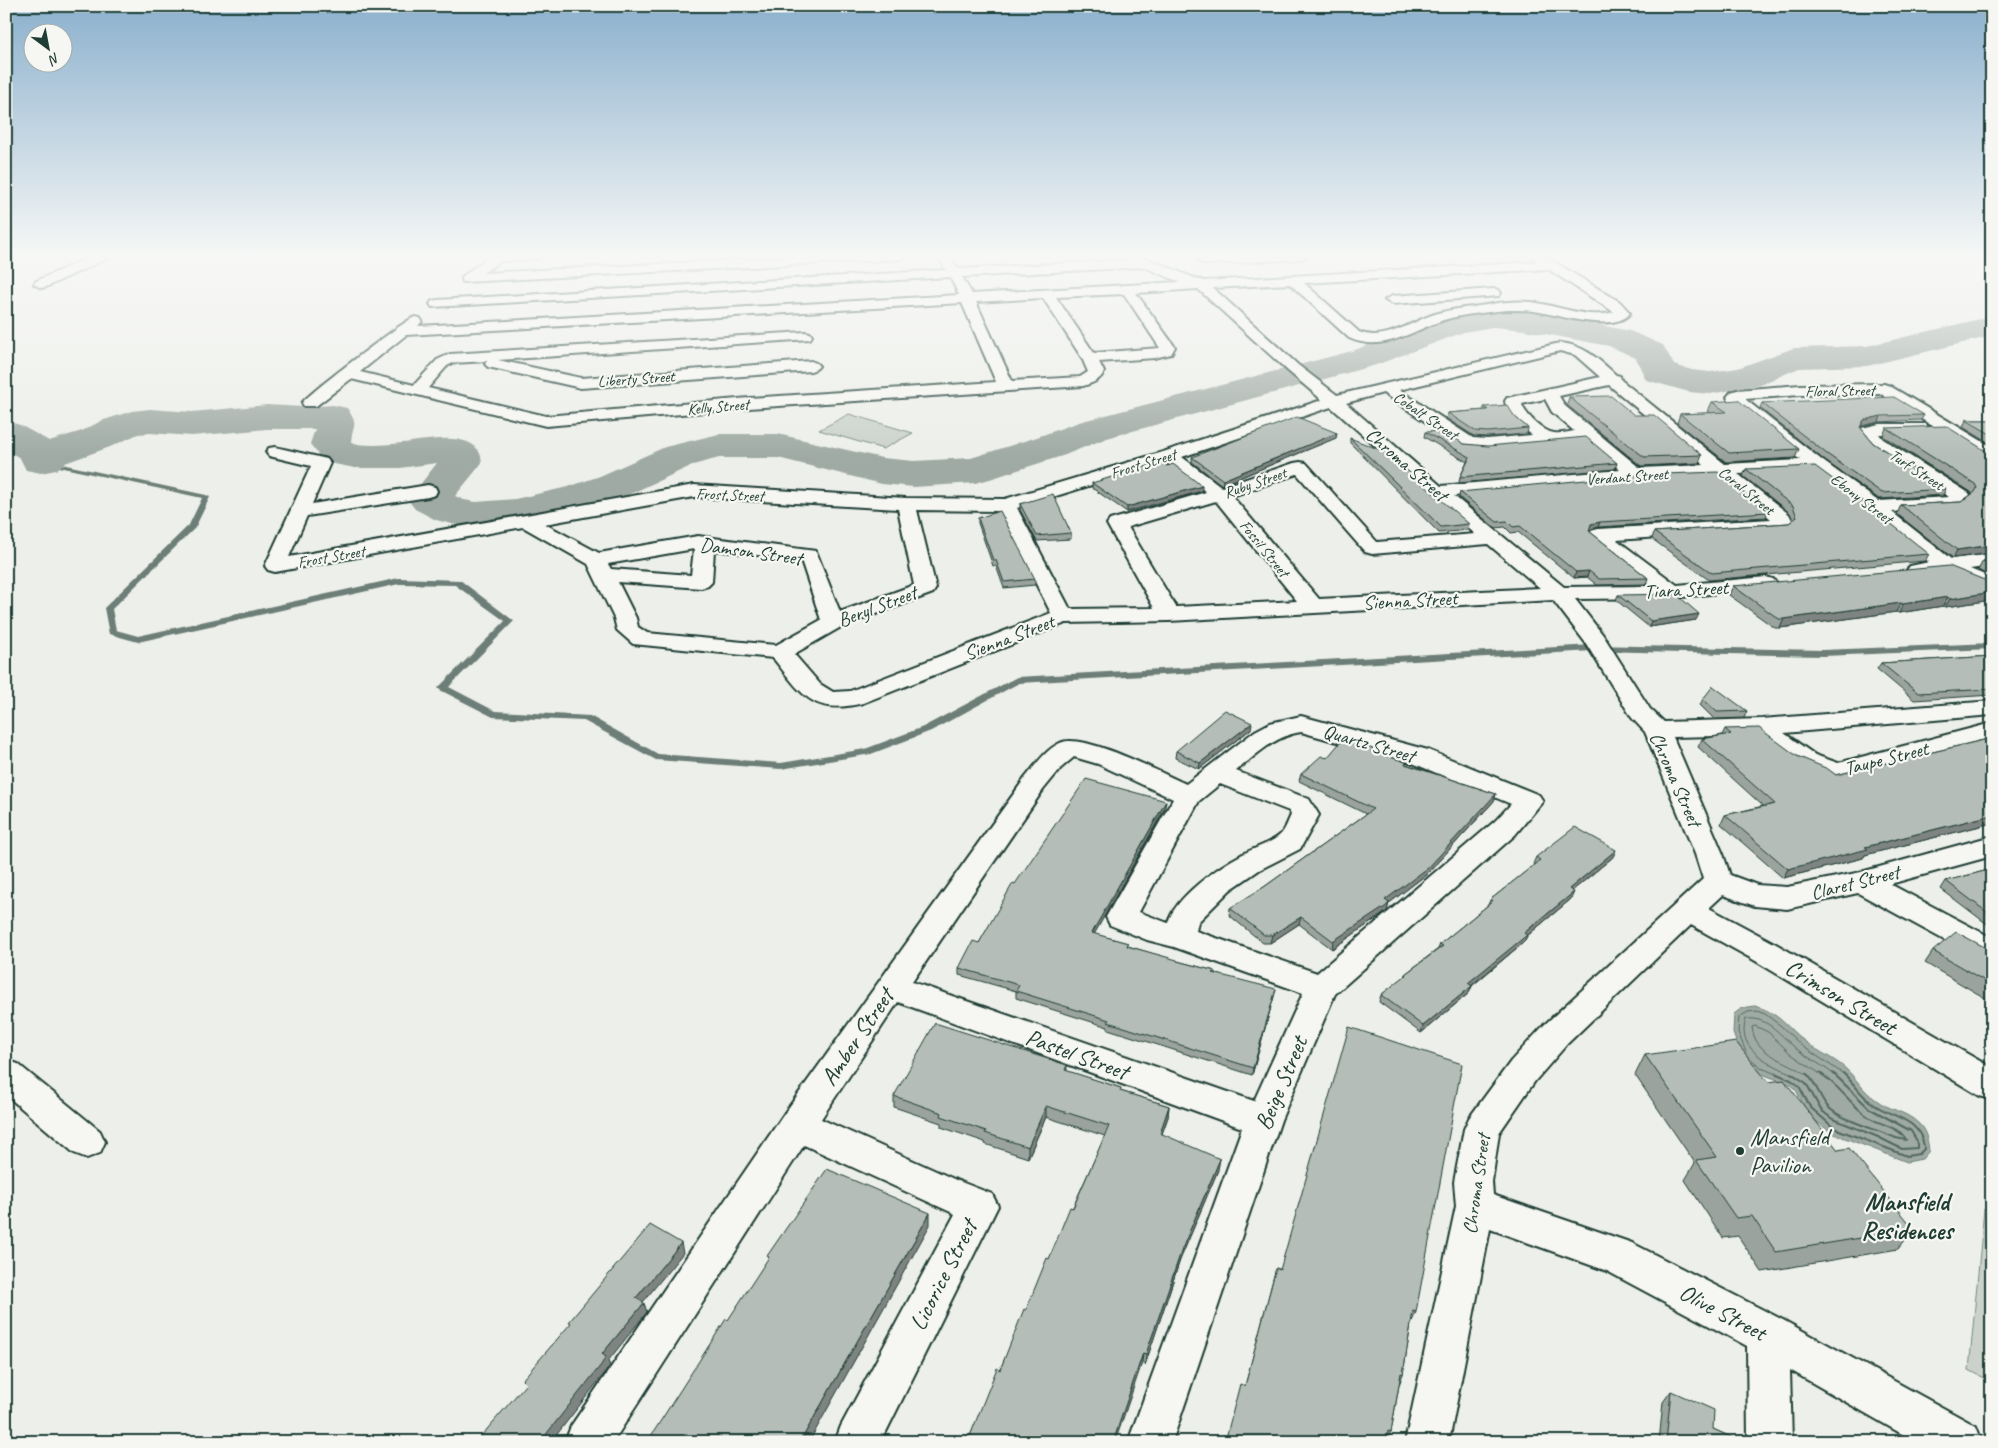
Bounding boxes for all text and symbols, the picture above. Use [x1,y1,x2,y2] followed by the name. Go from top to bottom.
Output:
[22,22,72,72] north arrow
[44,49,63,69] text: N
[597,366,677,392] street label: Liberty Street
[1805,380,1878,402] street label: Floral Street
[1389,387,1464,446] street label: Cobalt Street
[686,394,753,420] street label: Kelly Street
[1361,422,1455,509] street label: Chroma Street
[1108,444,1181,483] street label: Frost Street
[1886,445,1949,496] street label: Turf Street
[1221,462,1291,503] street label: Ruby Street
[1714,462,1780,521] street label: Coral Street
[1586,464,1670,490] street label: Verdant Street
[1826,469,1899,530] street label: Ebony Street
[696,484,767,506] street label: Frost Street
[1235,516,1295,583] street label: Fossil Street
[698,532,807,571] street label: Damson Street
[296,541,369,573] street label: Frost Street
[1643,575,1731,604] street label: Tiara Street
[834,579,923,633] street label: Beryl Street
[1362,585,1460,615] street label: Sienna Street
[961,608,1060,666] street label: Sienna Street
[1320,719,1421,769] street label: Quartz Street
[1644,728,1709,833] street label: Chroma Street
[1842,735,1933,781] street label: Taupe Street
[1808,859,1905,906] street label: Claret Street
[1780,952,1904,1043] street label: Crimson Street
[814,980,902,1091] street label: Amber Street
[1022,1022,1135,1087] street label: Pastel Street
[1248,1030,1315,1134] street label: Beige Street
[1750,1122,1833,1180] place label: Mansfield Pavilion
[1457,1129,1496,1236] street label: Chroma Street
[1734,1145,1746,1157] marker: Mansfield Pavilion
[1861,1186,1955,1247] district label: Mansfield Residences
[902,1212,985,1335] street label: Licorice Street
[1674,1277,1773,1348] street label: Olive Street

